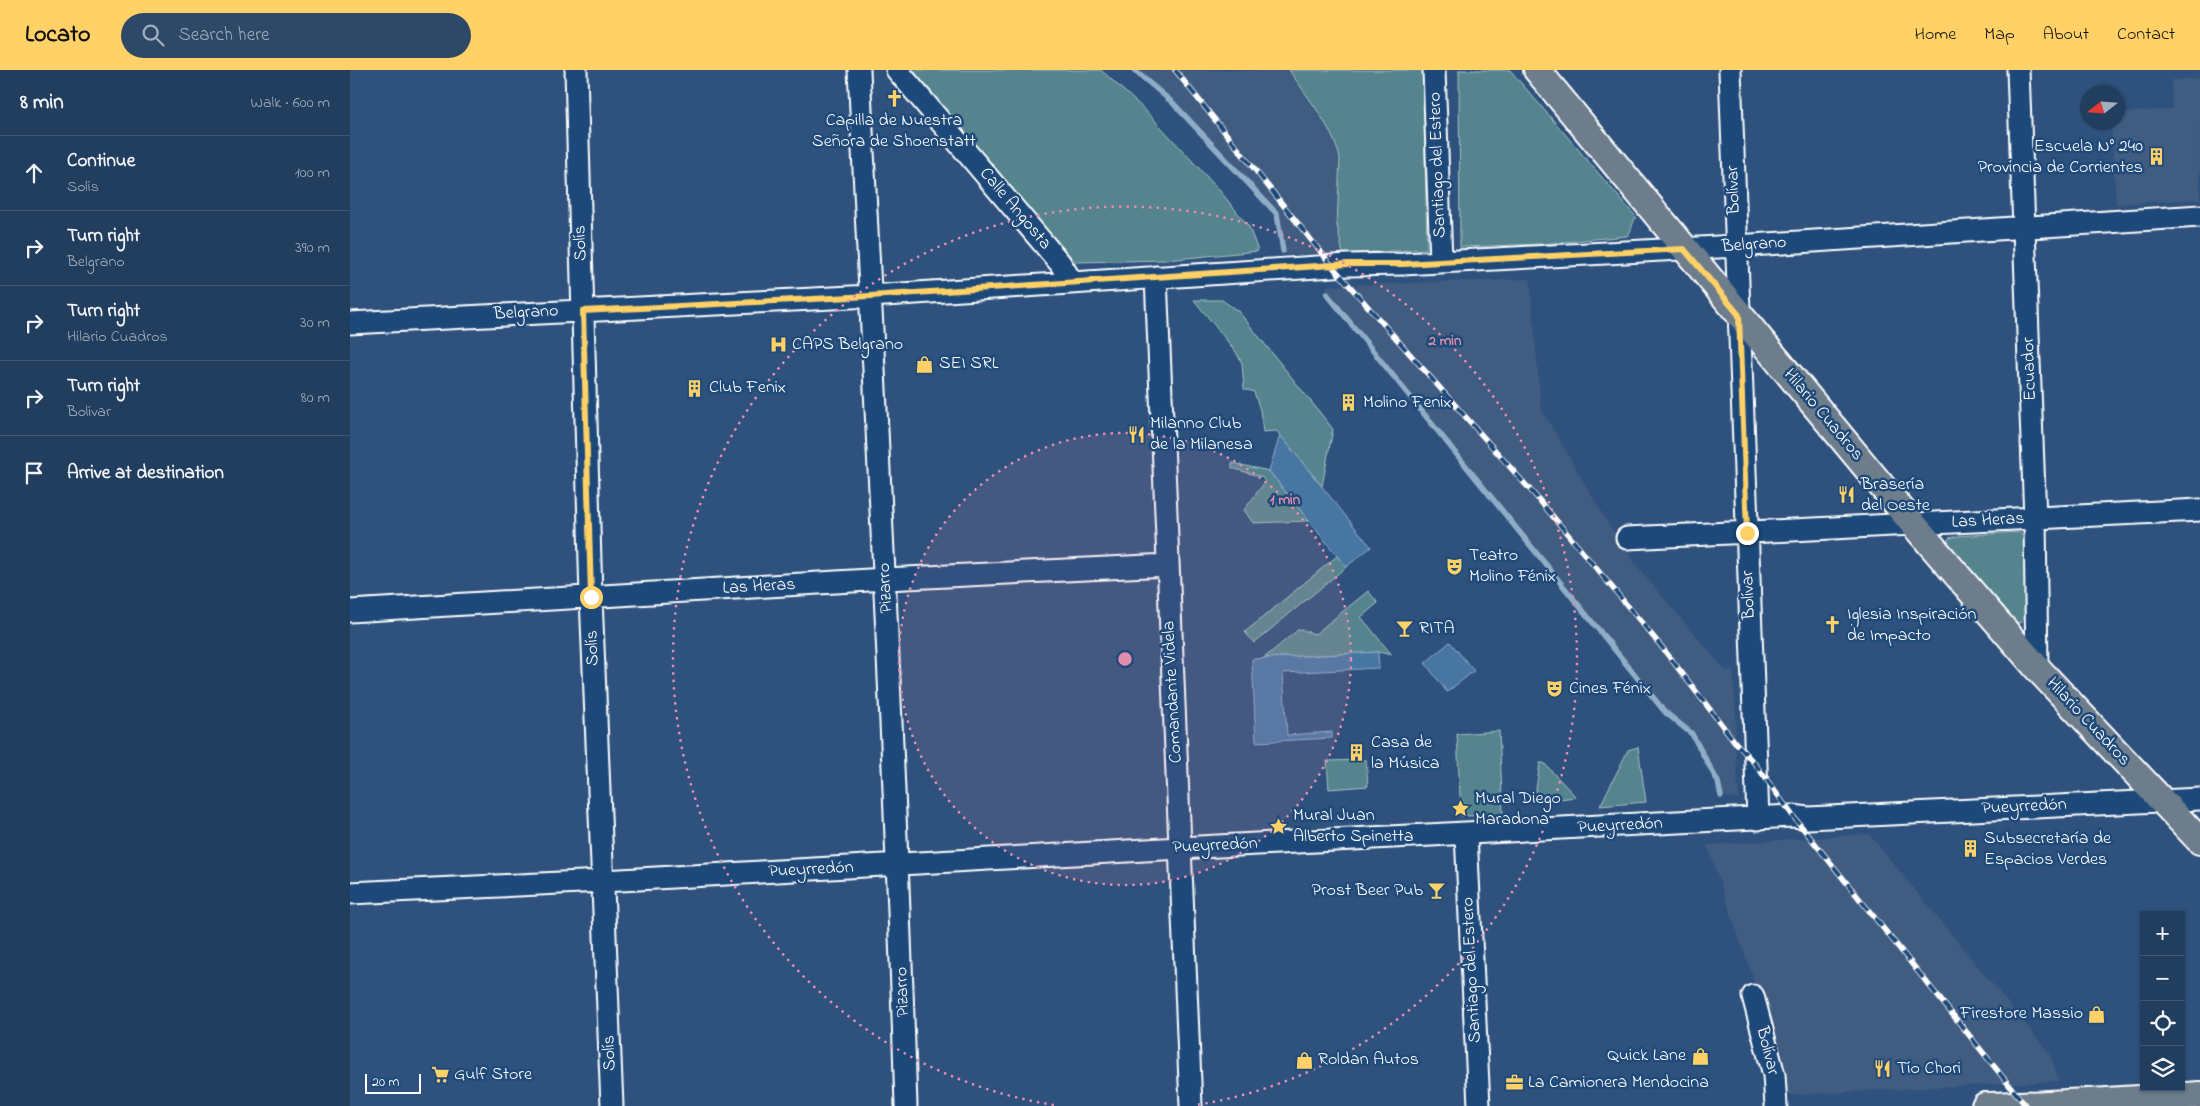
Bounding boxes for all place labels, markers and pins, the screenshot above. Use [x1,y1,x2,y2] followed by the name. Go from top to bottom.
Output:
[884,88,904,108] church icon: Capilla de Nuestra Señora de Shoenstatt
[812,108,976,155] place label: Capilla de Nuestra Señora de Shoenstatt
[1978,134,2143,181] place label: Escuela N° 240 Provincia de Corrientes
[2147,147,2167,167] building icon: Escuela N° 240 Provincia de Corrientes
[792,332,903,359] place label: CAPS Belgrano
[768,335,788,355] hospital icon: CAPS Belgrano
[939,351,999,377] place label: SEI SRL
[915,354,935,374] shop icon: SEI SRL
[709,375,786,401] place label: Club Fenix
[685,378,705,398] building icon: Club Fenix
[1363,390,1452,416] place label: Molino Fenix
[1339,393,1359,413] building icon: Molino Fenix
[1150,411,1253,458] place label: Milanno Club de la Milanesa
[1126,424,1146,444] restaurant icon: Milanno Club de la Milanesa
[1860,472,1931,519] place label: Brasería del Oeste
[1837,485,1857,505] restaurant icon: Brasería del Oeste
[1469,543,1556,590] place label: Teatro Molino Fénix
[1445,556,1465,576] theatre icon: Teatro Molino Fénix
[1847,602,1977,649] place label: Iglesia Inspiración de Impacto
[1823,615,1843,635] church icon: Iglesia Inspiración de Impacto
[1419,616,1455,642] place label: RITA
[1395,619,1415,639] bar icon: RITA
[1116,650,1134,668] centre of rings
[1569,676,1651,702] place label: Cines Fénix
[1545,679,1565,699] theatre icon: Cines Fénix
[1371,730,1440,777] place label: Casa de la Música
[1347,743,1367,763] building icon: Casa de la Música
[1475,786,1561,833] place label: Mural Diego Maradona
[1451,799,1471,819] place icon: Mural Diego Maradona
[1293,803,1414,850] place label: Mural Juan Alberto Spinetta
[1269,816,1289,836] place icon: Mural Juan Alberto Spinetta
[1984,826,2112,873] place label: Subsecretaría de Espacios Verdes
[1960,839,1980,859] building icon: Subsecretaría de Espacios Verdes
[1312,878,1423,904] place label: Prost Beer Pub
[1427,881,1447,901] bar icon: Prost Beer Pub
[1959,1001,2083,1027] place label: Firestore Massio
[2087,1004,2107,1024] shop icon: Firestore Massio
[1607,1043,1687,1069] place label: Quick Lane
[1690,1046,1710,1066] shop icon: Quick Lane
[1318,1047,1419,1073] place label: Roldan Autos
[1294,1050,1314,1070] shop icon: Roldan Autos
[1897,1056,1961,1082] place label: Tío Chori
[1873,1059,1893,1079] restaurant icon: Tío Chori
[454,1062,533,1088] place label: Gulf Store
[430,1065,450,1085] supermarket icon: Gulf Store
[1528,1070,1709,1096] place label: La Camionera Mendocina
[1504,1073,1524,1093] office icon: La Camionera Mendocina

